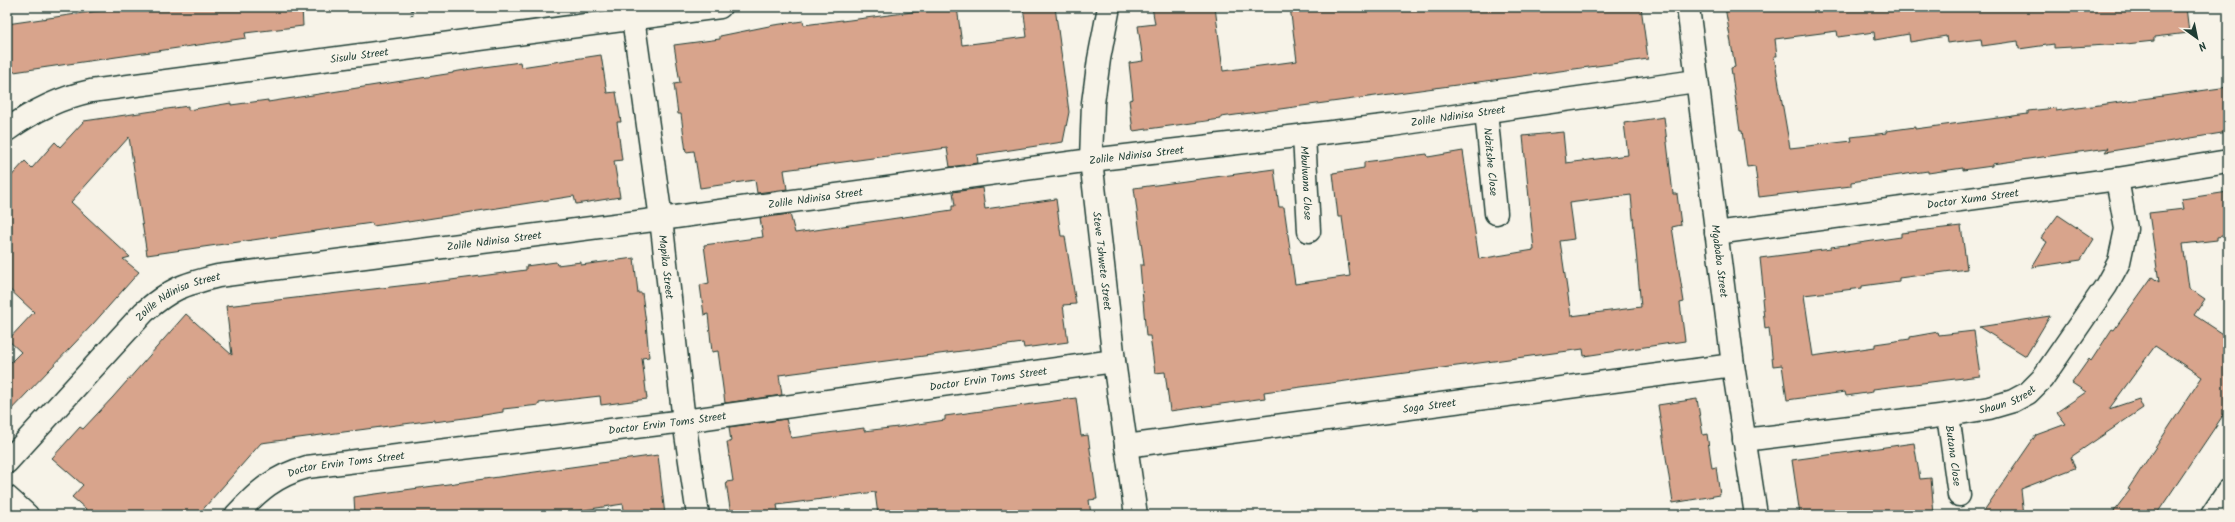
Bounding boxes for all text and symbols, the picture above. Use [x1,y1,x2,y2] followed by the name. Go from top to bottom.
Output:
[2177,18,2217,58] north arrow
[2194,36,2210,55] text: N
[329,43,391,69] street label: Sisulu Street
[1410,101,1507,132] street label: Zolile Ndinisa Street
[1478,127,1502,197] street label: Ndzitshe Close
[1088,141,1186,170] street label: Zolile Ndinisa Street
[1295,145,1316,221] street label: Mbulwana Close
[767,183,865,214] street label: Zolile Ndinisa Street
[1926,184,2021,215] street label: Doctor Xuma Street
[1087,211,1116,312] street label: Steve Tshwete Street
[1705,224,1733,299] street label: Mgababa Street
[446,226,543,256] street label: Zolile Ndinisa Street
[653,234,678,301] street label: Mapika Street
[131,268,222,326] street label: Zolile Ndinisa Street
[928,362,1049,397] street label: Doctor Ervin Toms Street
[1977,381,2041,420] street label: Shaun Street
[1402,394,1458,419] street label: Soga Street
[607,407,728,440] street label: Doctor Ervin Toms Street
[1940,424,1966,487] street label: Butana Close
[285,447,407,483] street label: Doctor Ervin Toms Street

